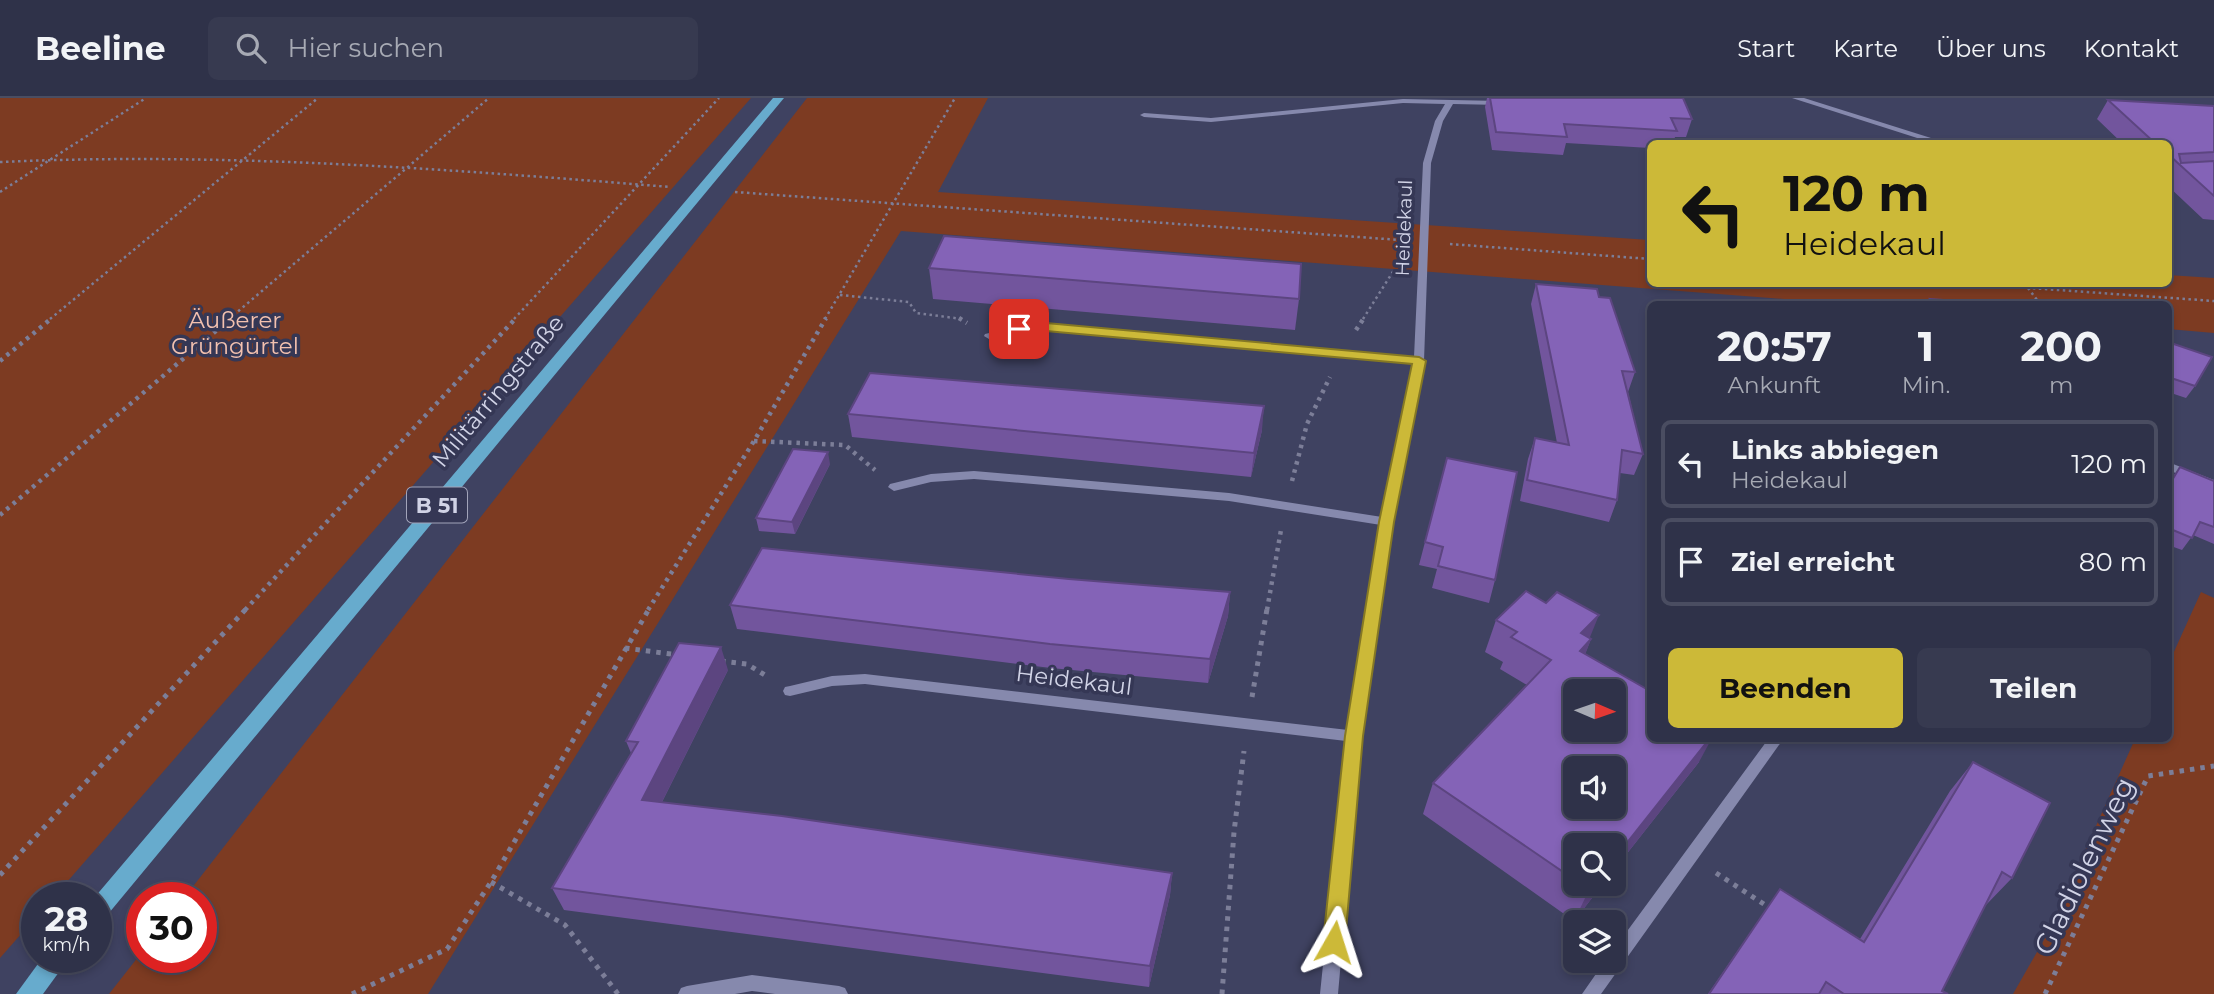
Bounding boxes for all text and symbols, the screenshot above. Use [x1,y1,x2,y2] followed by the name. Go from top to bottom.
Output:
[208,17,698,80] search box
[35,28,166,68] text: Beeline
[232,29,270,67] icon: search
[288,32,444,64] text: Hier suchen
[1737,34,1795,63] text: Start
[1833,34,1898,63] text: Karte
[1936,34,2046,63] text: Über uns
[2084,34,2179,63] text: Kontakt
[1783,164,1930,223] text: 120 m
[1668,168,1759,259] icon: left
[1391,179,1417,277] street label: Heidekaul
[1783,224,1946,263] text: Heidekaul
[989,299,1049,359] pin
[171,306,299,360] park label: Äußerer Grüngürtel
[426,309,570,473] street label: Militärringstraße
[1000,310,1038,348] icon: arrive
[1717,320,1832,372] text: 20:57
[1918,320,1934,372] text: 1
[2020,320,2102,372] text: 200
[1728,371,1821,399] text: Ankunft
[1902,371,1950,399] text: Min.
[2049,371,2073,399] text: m
[1731,434,1939,466] text: Links abbiegen
[1672,445,1710,483] icon: left
[2071,448,2147,480] text: 120 m
[1731,466,1848,494] text: Heidekaul
[407,488,467,522] road number: B 51
[1672,543,1710,581] icon: arrive
[1731,546,1895,578] text: Ziel erreicht
[2079,546,2147,578] text: 80 m
[1668,648,1903,728] button: Beenden
[1917,648,2151,728] button: Teilen
[1014,659,1134,701] street label: Heidekaul
[1563,679,1626,742] north arrow
[1563,679,1626,973] map controls
[1563,756,1626,819] button: sound
[2026,772,2142,960] street label: Gladiolenweg
[1563,833,1626,896] button: search
[126,882,217,973] speed limit sign: 30
[45,897,88,940] text: 28
[1297,905,1371,979] position arrow
[1563,910,1626,973] button: layers
[42,934,91,956] text: km/h

